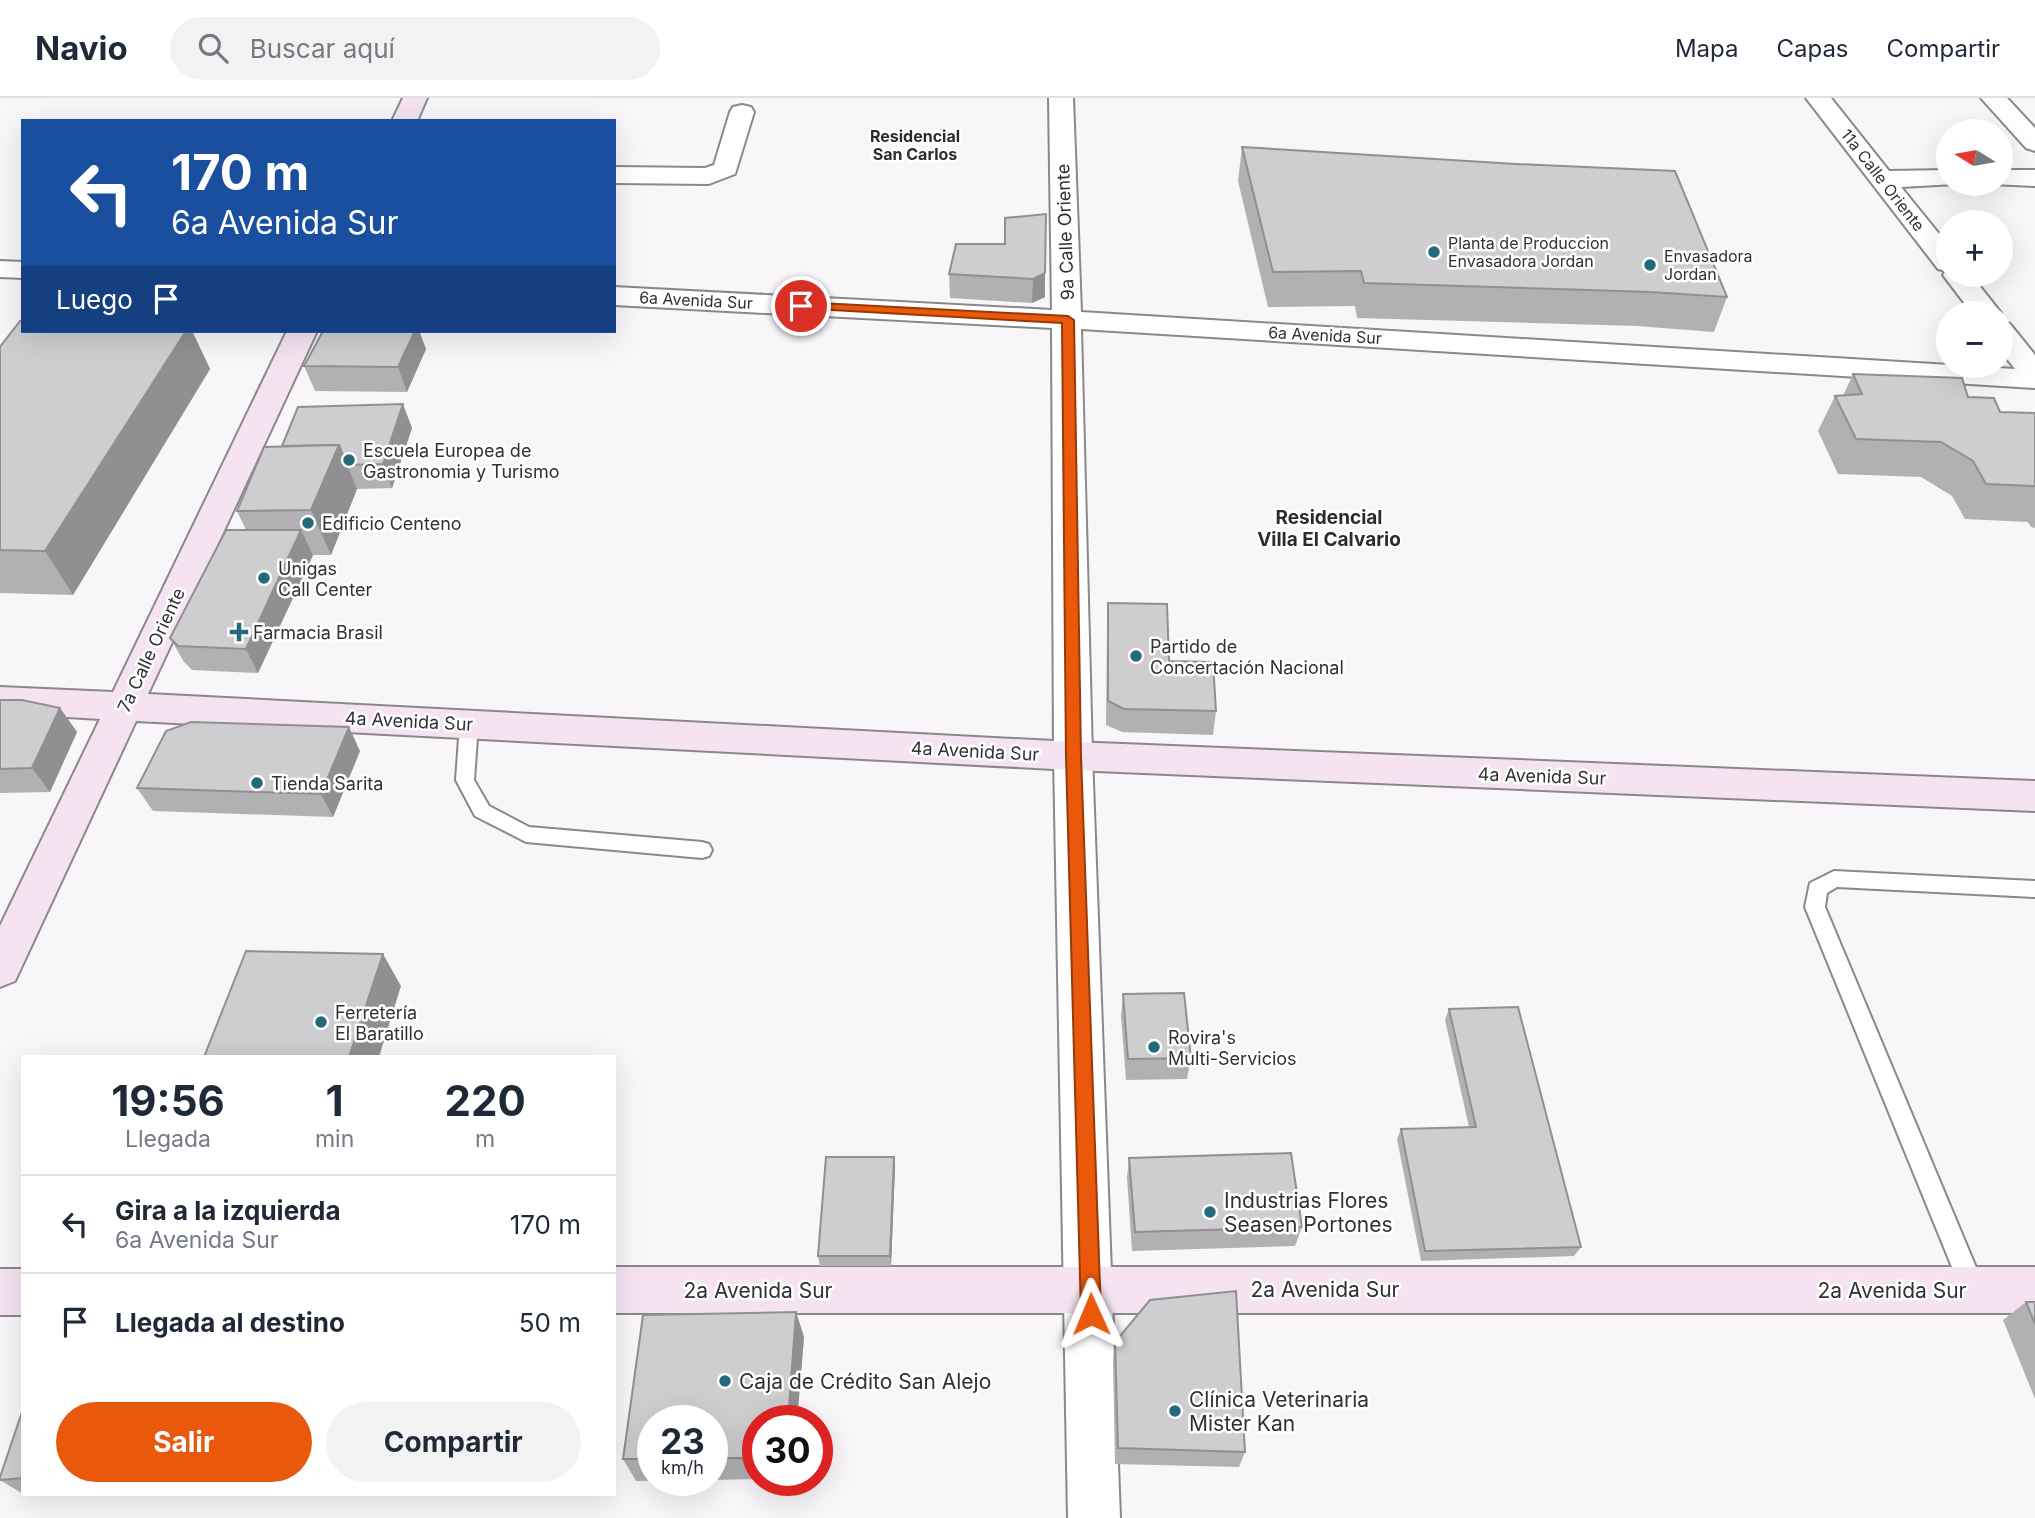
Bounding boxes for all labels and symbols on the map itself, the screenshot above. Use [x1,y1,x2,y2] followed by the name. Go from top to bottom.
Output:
[1936,119,2012,196] north arrow
[1837,125,1929,235] street label: 11a Calle Oriente
[870,126,960,164] district label: Residencial San Carlos
[1052,163,1078,301] street label: 9a Calle Oriente
[1448,233,1609,271] place label: Planta de Produccion Envasadora Jordan
[1426,244,1442,260] marker: Planta de Produccion Envasadora Jordan
[1664,246,1753,284] place label: Envasadora Jordan
[1642,257,1658,273] marker: Envasadora Jordan
[771,276,831,336] pin
[639,287,753,313] street label: 6a Avenida Sur
[1268,322,1382,348] street label: 6a Avenida Sur
[363,440,560,482] place label: Escuela Europea de Gastronomia y Turismo
[341,452,357,468] marker: Escuela Europea de Gastronomia y Turismo
[1257,506,1401,551] district label: Residencial Villa El Calvario
[322,513,462,534] place label: Edificio Centeno
[300,515,316,531] marker: Edificio Centeno
[278,558,373,600] place label: Unigas Call Center
[256,570,272,586] marker: Unigas Call Center
[113,585,189,715] street label: 7a Calle Oriente
[253,622,383,643] place label: Farmacia Brasil
[231,624,247,640] marker: Farmacia Brasil
[1150,636,1344,678] place label: Partido de Concertación Nacional
[1128,648,1144,664] marker: Partido de Concertación Nacional
[344,707,474,735] street label: 4a Avenida Sur
[910,737,1040,765] street label: 4a Avenida Sur
[1477,763,1607,789] street label: 4a Avenida Sur
[271,773,383,794] place label: Tienda Sarita
[249,775,265,791] marker: Tienda Sarita
[335,1002,424,1044] place label: Ferretería El Baratillo
[313,1014,329,1030] marker: Ferretería El Baratillo
[1168,1027,1297,1069] place label: Rovira's Multi-Servicios
[1146,1039,1162,1055] marker: Rovira's Multi-Servicios
[1224,1188,1392,1237] place label: Industrias Flores Seasen Portones
[1202,1204,1218,1220] marker: Industrias Flores Seasen Portones
[1054,1277,1128,1351] position arrow
[1250,1277,1400,1302] street label: 2a Avenida Sur
[683,1278,833,1303] street label: 2a Avenida Sur
[1817,1278,1967,1303] street label: 2a Avenida Sur
[739,1369,991,1394] place label: Caja de Crédito San Alejo
[717,1373,733,1389] marker: Caja de Crédito San Alejo
[1189,1387,1369,1436] place label: Clínica Veterinaria Mister Kan
[1167,1403,1183,1419] marker: Clínica Veterinaria Mister Kan
[742,1405,833,1496] speed limit sign: 30

